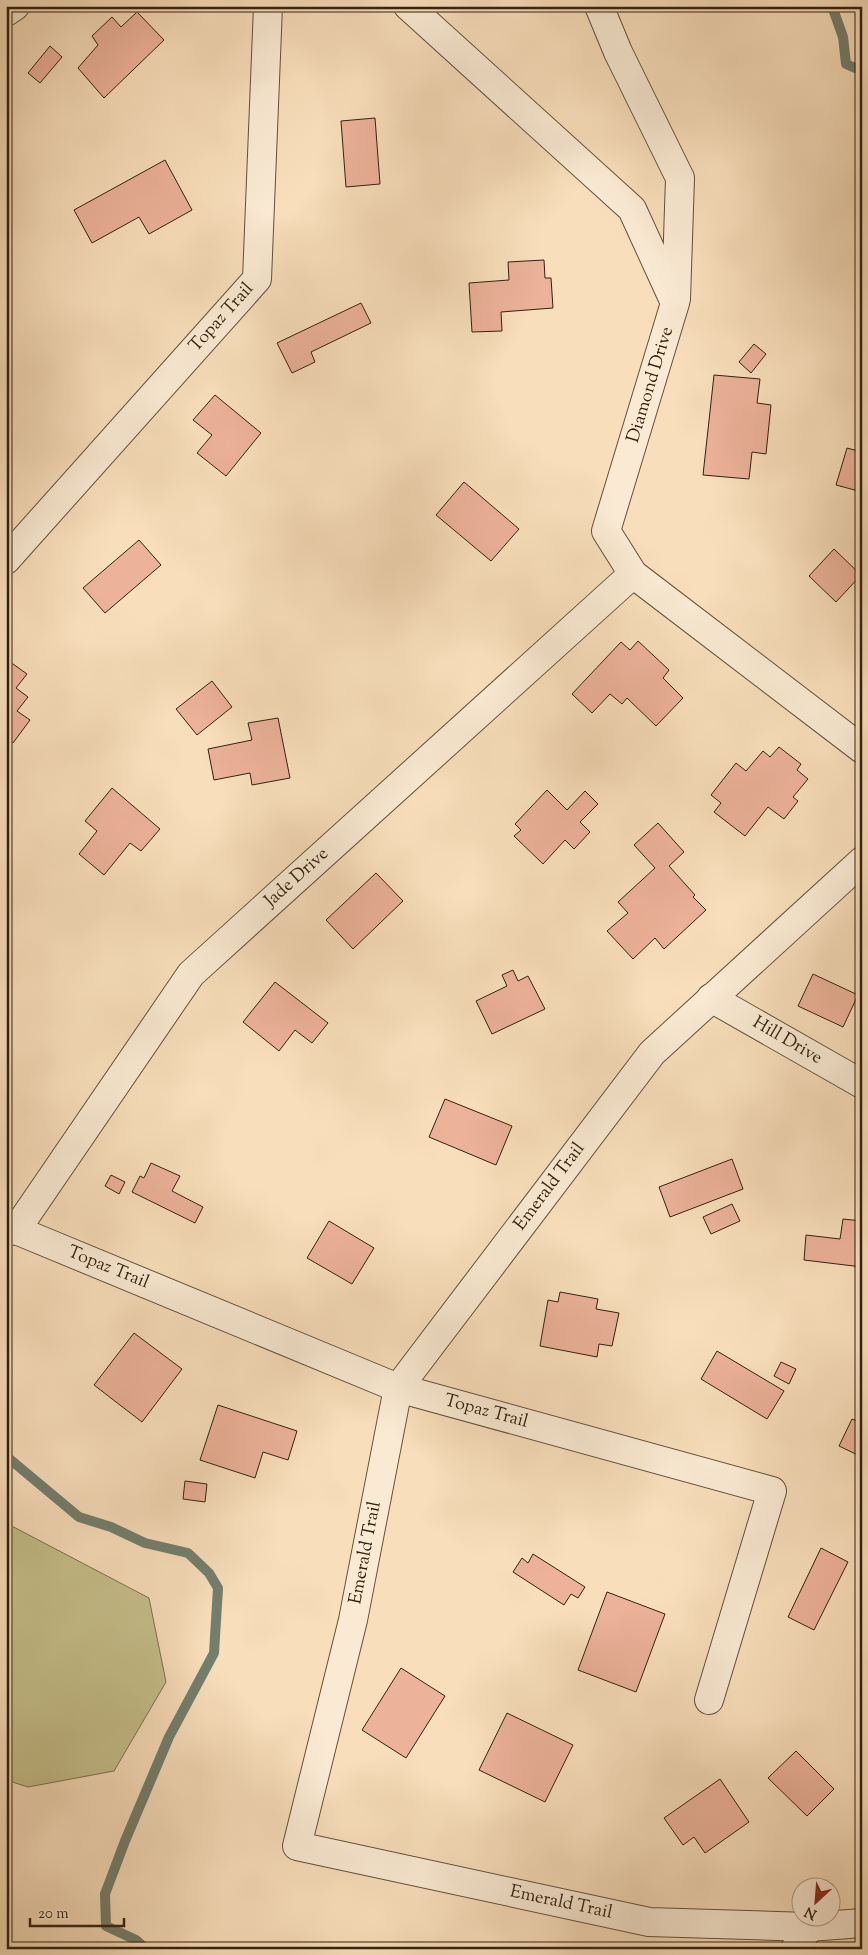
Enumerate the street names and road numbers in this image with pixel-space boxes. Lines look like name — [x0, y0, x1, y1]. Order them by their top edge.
street label: Topaz Trail — [184, 277, 260, 359]
street label: Diamond Drive — [621, 324, 681, 446]
street label: Jade Drive — [258, 842, 335, 915]
street label: Hill Drive — [747, 1011, 827, 1071]
street label: Emerald Trail — [508, 1138, 592, 1236]
street label: Topaz Trail — [63, 1240, 153, 1296]
street label: Topaz Trail — [441, 1388, 531, 1436]
street label: Emerald Trail — [343, 1499, 389, 1607]
street label: Emerald Trail — [507, 1879, 615, 1927]

